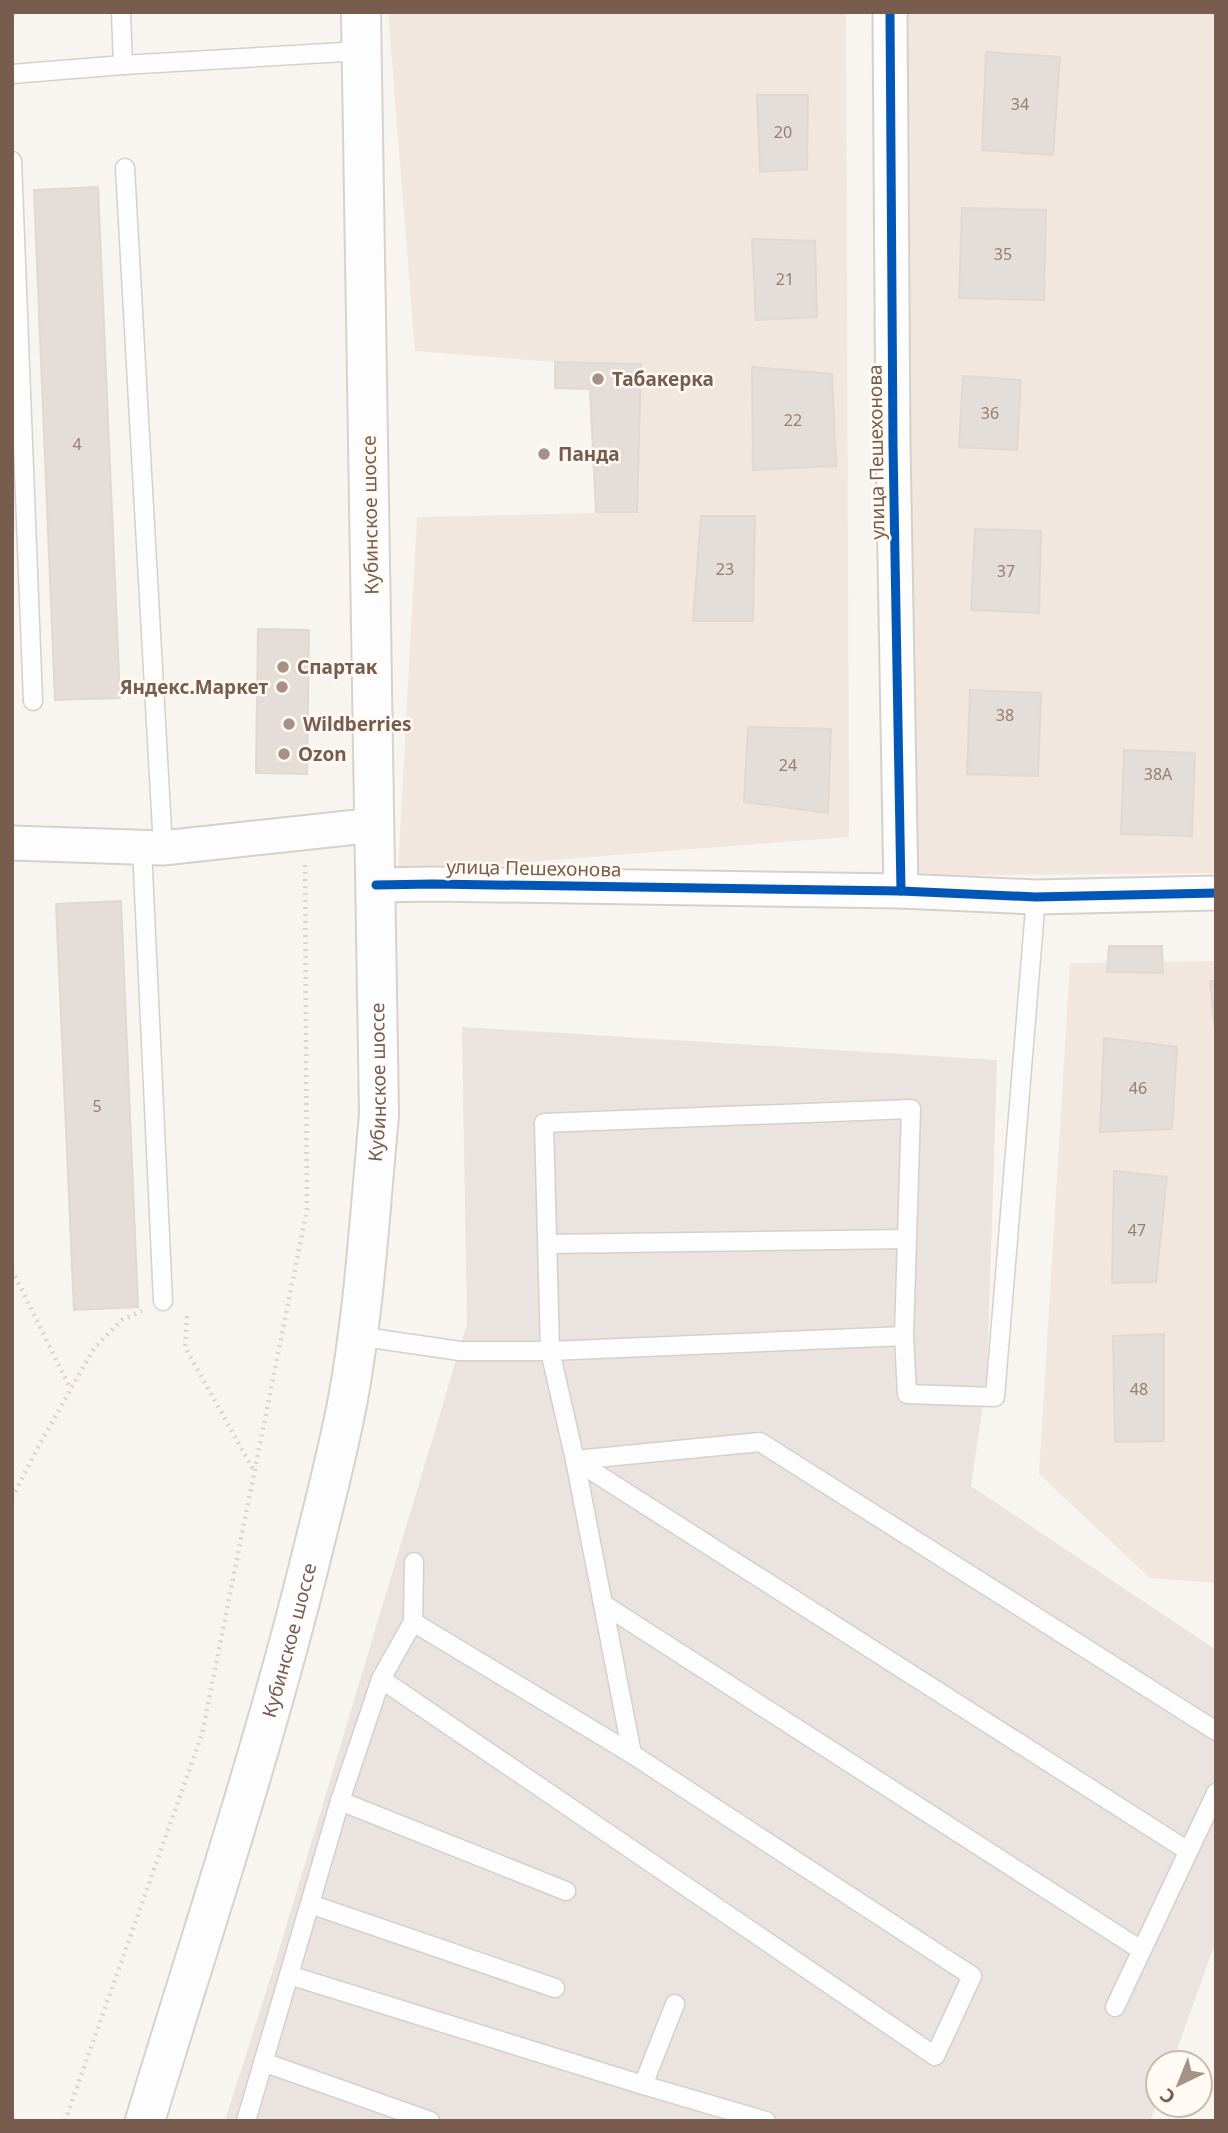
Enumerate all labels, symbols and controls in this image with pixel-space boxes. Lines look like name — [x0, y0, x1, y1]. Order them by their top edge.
house number: 34 — [1011, 93, 1029, 115]
house number: 20 — [774, 121, 792, 143]
house number: 35 — [994, 243, 1012, 265]
house number: 21 — [776, 268, 794, 290]
street label: улица Пешехонова — [861, 364, 891, 540]
place label: Табакерка — [612, 366, 714, 392]
marker: Табакерка — [590, 371, 606, 387]
house number: 36 — [981, 402, 999, 424]
house number: 22 — [784, 409, 802, 431]
house number: 4 — [72, 433, 82, 455]
street label: Кубинское шоссе — [356, 435, 384, 595]
place label: Панда — [558, 441, 620, 467]
marker: Панда — [536, 446, 552, 462]
house number: 23 — [716, 558, 734, 580]
house number: 37 — [997, 560, 1015, 582]
place label: Спартак — [297, 654, 378, 680]
marker: Спартак — [275, 659, 291, 675]
place label: Яндекс.Маркет — [120, 674, 268, 700]
marker: Яндекс.Маркет — [274, 679, 290, 695]
house number: 38 — [996, 704, 1014, 726]
place label: Wildberries — [303, 711, 412, 737]
marker: Wildberries — [281, 716, 297, 732]
place label: Ozon — [298, 741, 347, 767]
marker: Ozon — [276, 746, 292, 762]
house number: 24 — [779, 754, 797, 776]
house number: 38А — [1144, 763, 1173, 785]
street label: улица Пешехонова — [446, 853, 622, 883]
street label: Кубинское шоссе — [362, 1002, 392, 1163]
house number: 46 — [1129, 1077, 1147, 1099]
house number: 5 — [92, 1095, 102, 1117]
house number: 47 — [1128, 1219, 1146, 1241]
house number: 48 — [1130, 1378, 1148, 1400]
street label: Кубинское шоссе — [256, 1560, 322, 1721]
north arrow — [1144, 2049, 1214, 2119]
text: С — [1154, 2083, 1181, 2110]

